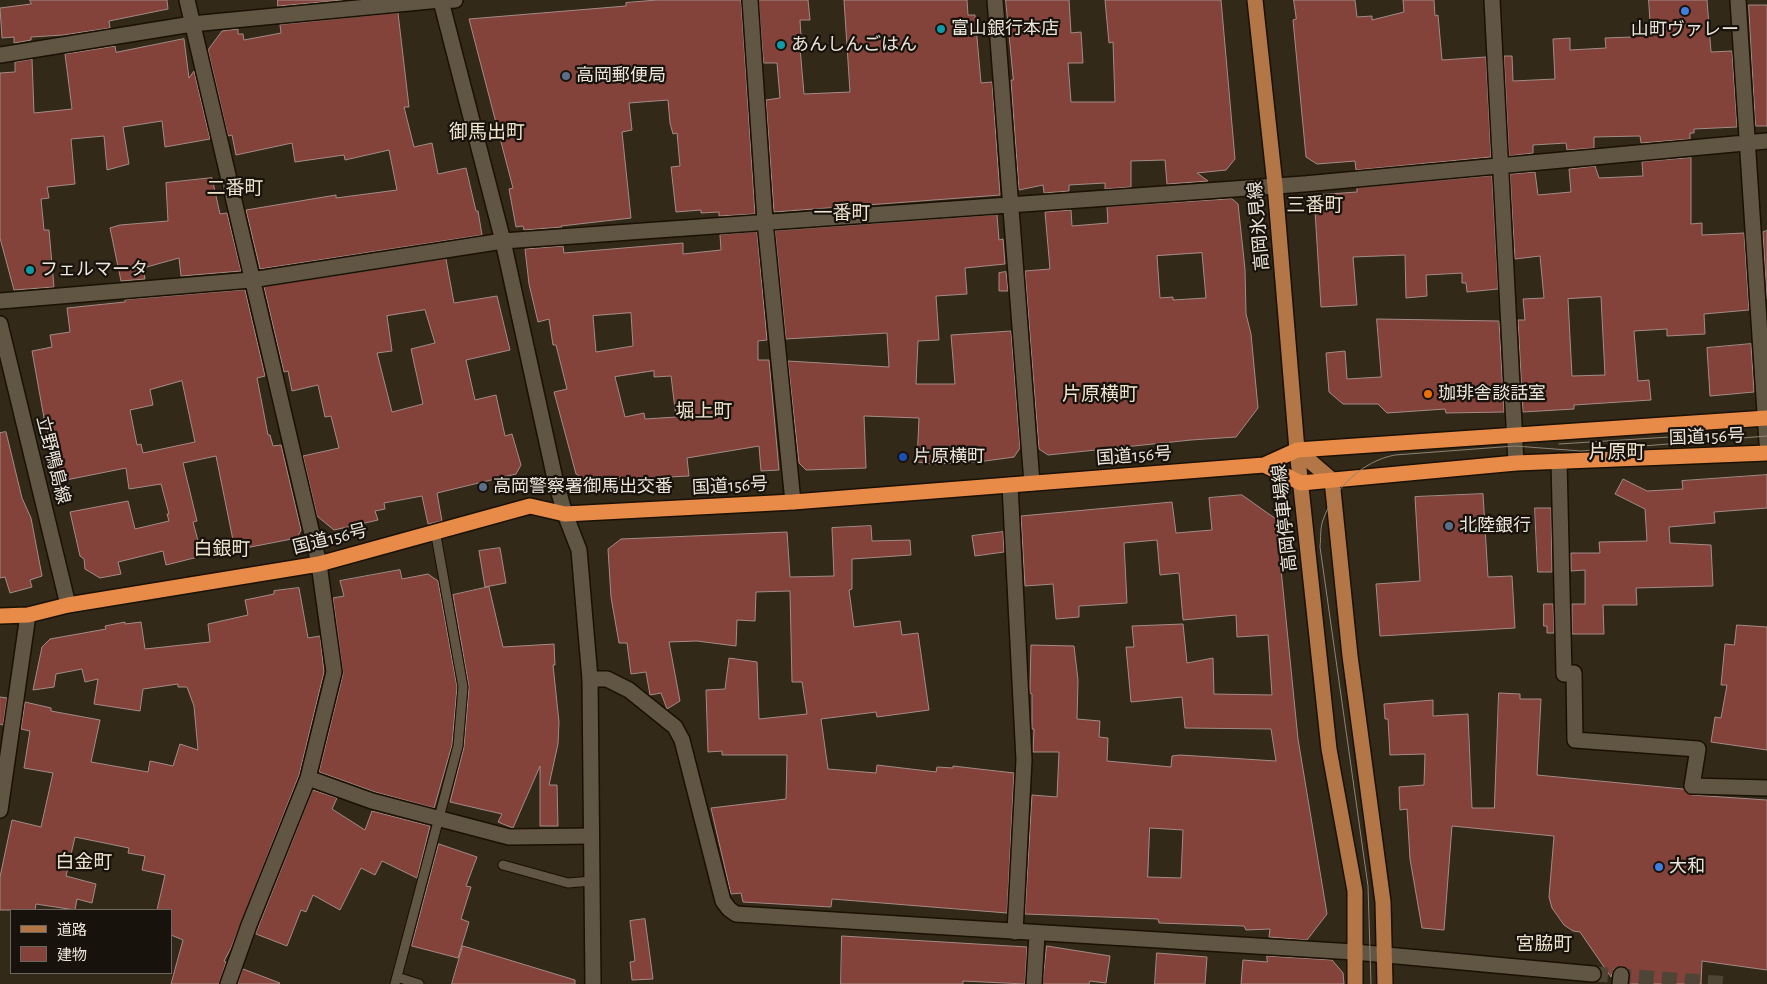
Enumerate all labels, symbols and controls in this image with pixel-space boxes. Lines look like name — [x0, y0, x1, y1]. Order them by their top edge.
marker: 山町ヴァレー — [1679, 5, 1691, 17]
place label: 富山銀行本店 — [951, 18, 1059, 40]
place label: 山町ヴァレー — [1631, 19, 1739, 41]
marker: 富山銀行本店 — [935, 23, 947, 35]
place label: あんしんごはん — [791, 34, 917, 56]
marker: あんしんごはん — [775, 39, 787, 51]
place label: 高岡郵便局 — [576, 65, 666, 87]
marker: 高岡郵便局 — [560, 70, 572, 82]
district label: 御馬出町 — [449, 121, 525, 143]
district label: 二番町 — [207, 177, 263, 199]
street label: 高岡氷見線 — [1244, 180, 1274, 272]
district label: 三番町 — [1287, 194, 1343, 216]
district label: 一番町 — [814, 202, 870, 224]
place label: フェルマータ — [40, 259, 148, 281]
marker: フェルマータ — [24, 264, 36, 276]
district label: 片原横町 — [1062, 383, 1138, 405]
place label: 珈琲舎談話室 — [1438, 383, 1546, 405]
marker: 珈琲舎談話室 — [1422, 388, 1434, 400]
district label: 堀上町 — [676, 400, 732, 422]
street label: 立野鴨島線 — [32, 414, 74, 506]
street label: 国道156号 — [1669, 425, 1745, 449]
district label: 片原町 — [1589, 441, 1645, 463]
street label: 国道156号 — [1095, 443, 1173, 469]
place label: 片原横町 — [913, 446, 985, 468]
marker: 片原横町 — [897, 451, 909, 463]
street label: 高岡停車場線 — [1269, 463, 1301, 573]
street label: 国道156号 — [691, 473, 769, 499]
place label: 高岡警察署御馬出交番 — [493, 476, 673, 498]
marker: 高岡警察署御馬出交番 — [477, 481, 489, 493]
place label: 北陸銀行 — [1459, 515, 1531, 537]
street label: 国道156号 — [290, 519, 370, 559]
marker: 北陸銀行 — [1443, 520, 1455, 532]
district label: 白銀町 — [194, 538, 250, 560]
district label: 白金町 — [56, 851, 112, 873]
place label: 大和 — [1669, 856, 1705, 878]
marker: 大和 — [1653, 861, 1665, 873]
legend — [10, 909, 172, 974]
text: 道路 — [57, 923, 87, 938]
district label: 宮脇町 — [1516, 933, 1572, 955]
text: 建物 — [57, 948, 87, 963]

